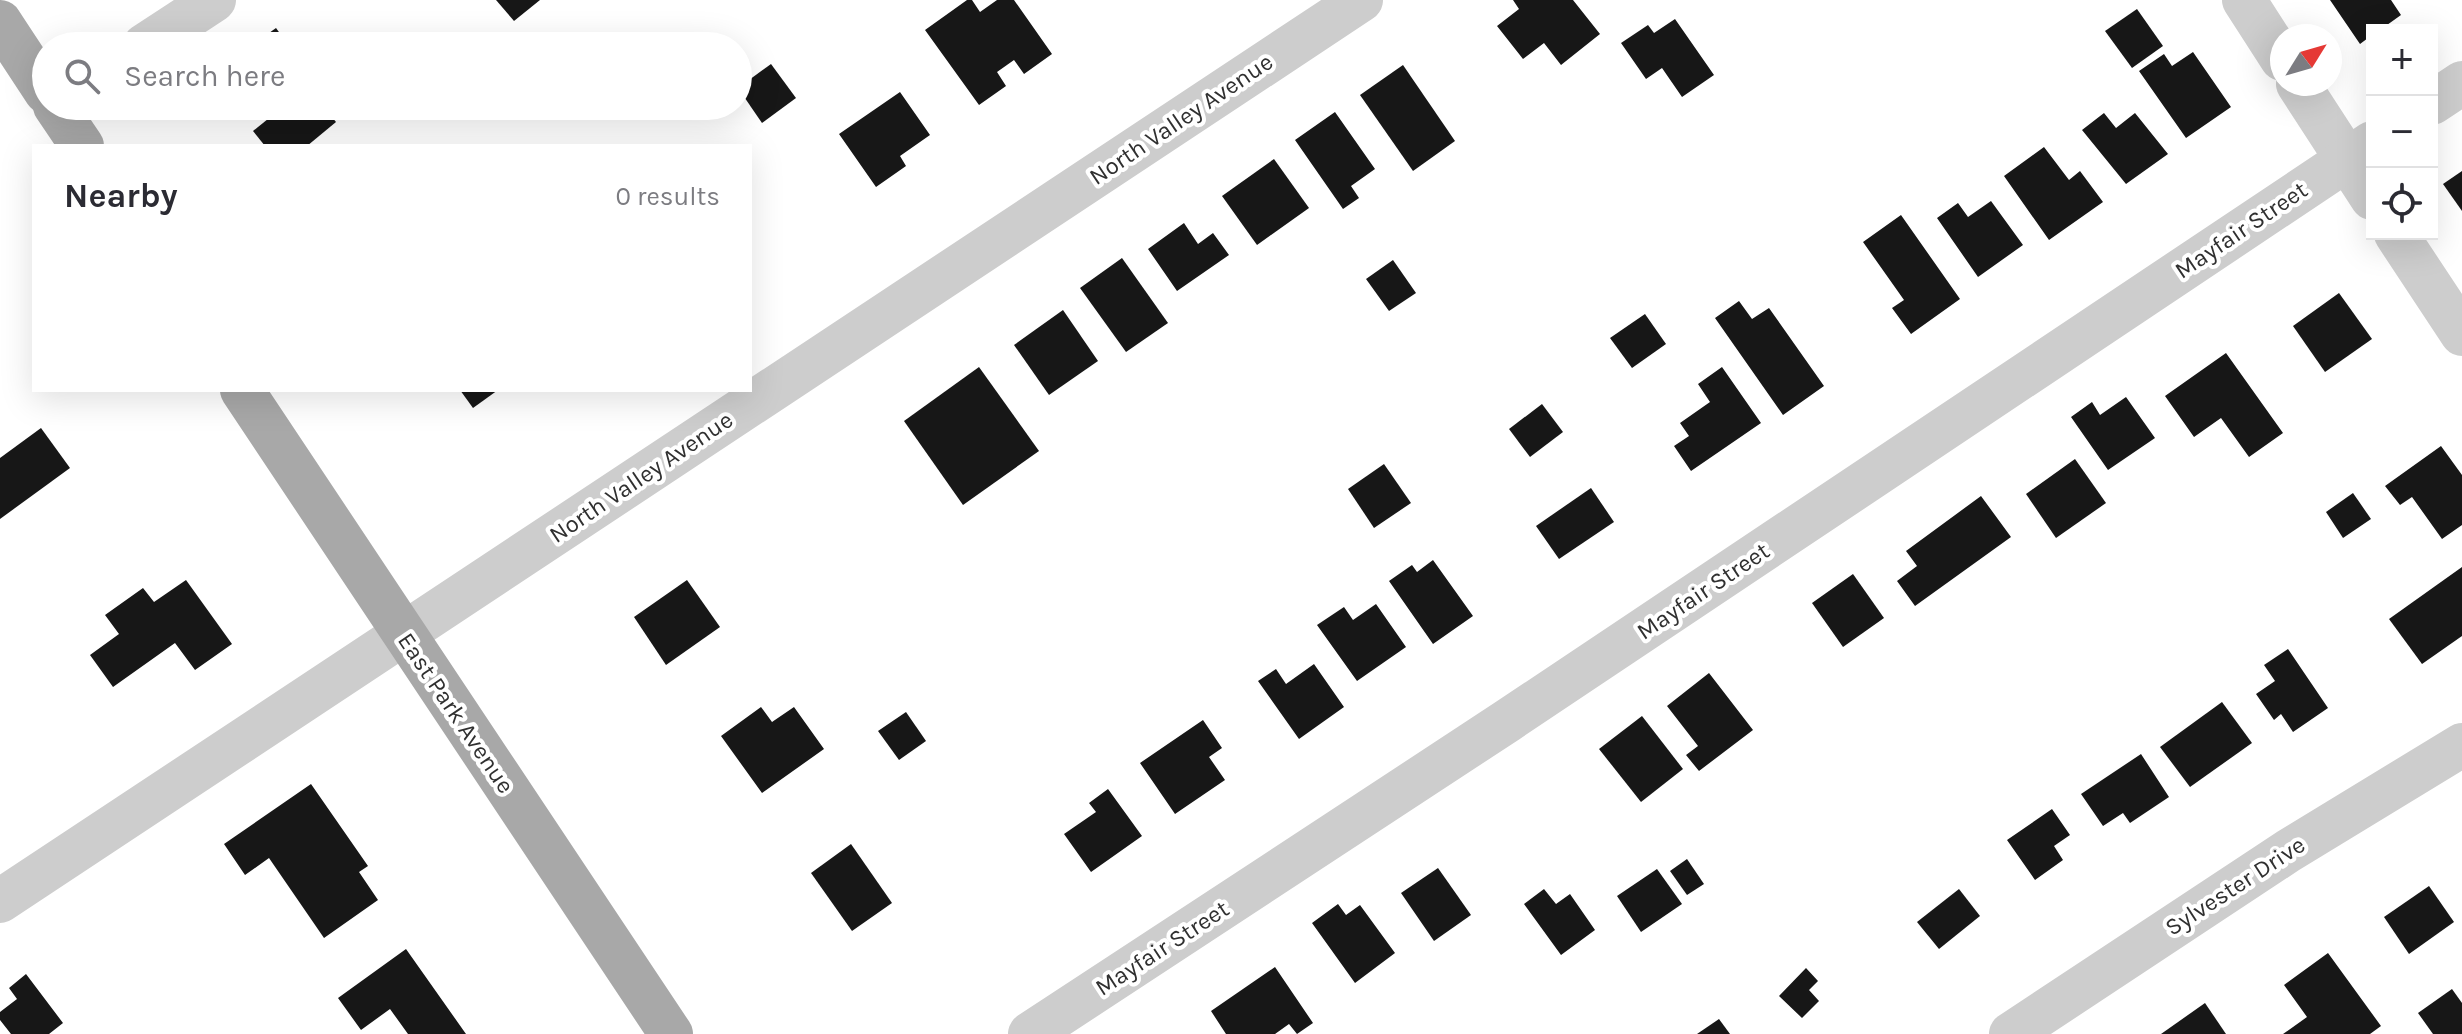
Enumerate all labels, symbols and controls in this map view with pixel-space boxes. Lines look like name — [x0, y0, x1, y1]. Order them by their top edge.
north arrow — [2270, 24, 2342, 96]
map controls — [2366, 24, 2438, 240]
button: + — [2366, 24, 2438, 96]
search box — [32, 32, 752, 120]
street label: North Valley Avenue — [1084, 47, 1278, 191]
icon: search — [60, 54, 104, 98]
text: Search here — [124, 58, 285, 94]
button: − — [2366, 96, 2438, 168]
button: locate — [2366, 168, 2438, 240]
street label: Mayfair Street — [2170, 175, 2312, 285]
text: Nearby — [64, 176, 178, 216]
text: 0 results — [616, 181, 720, 212]
street label: North Valley Avenue — [544, 405, 738, 549]
street label: Mayfair Street — [1632, 536, 1774, 646]
street label: East Park Avenue — [392, 627, 520, 799]
street label: Sylvester Drive — [2160, 830, 2310, 942]
street label: Mayfair Street — [1090, 894, 1234, 1002]

